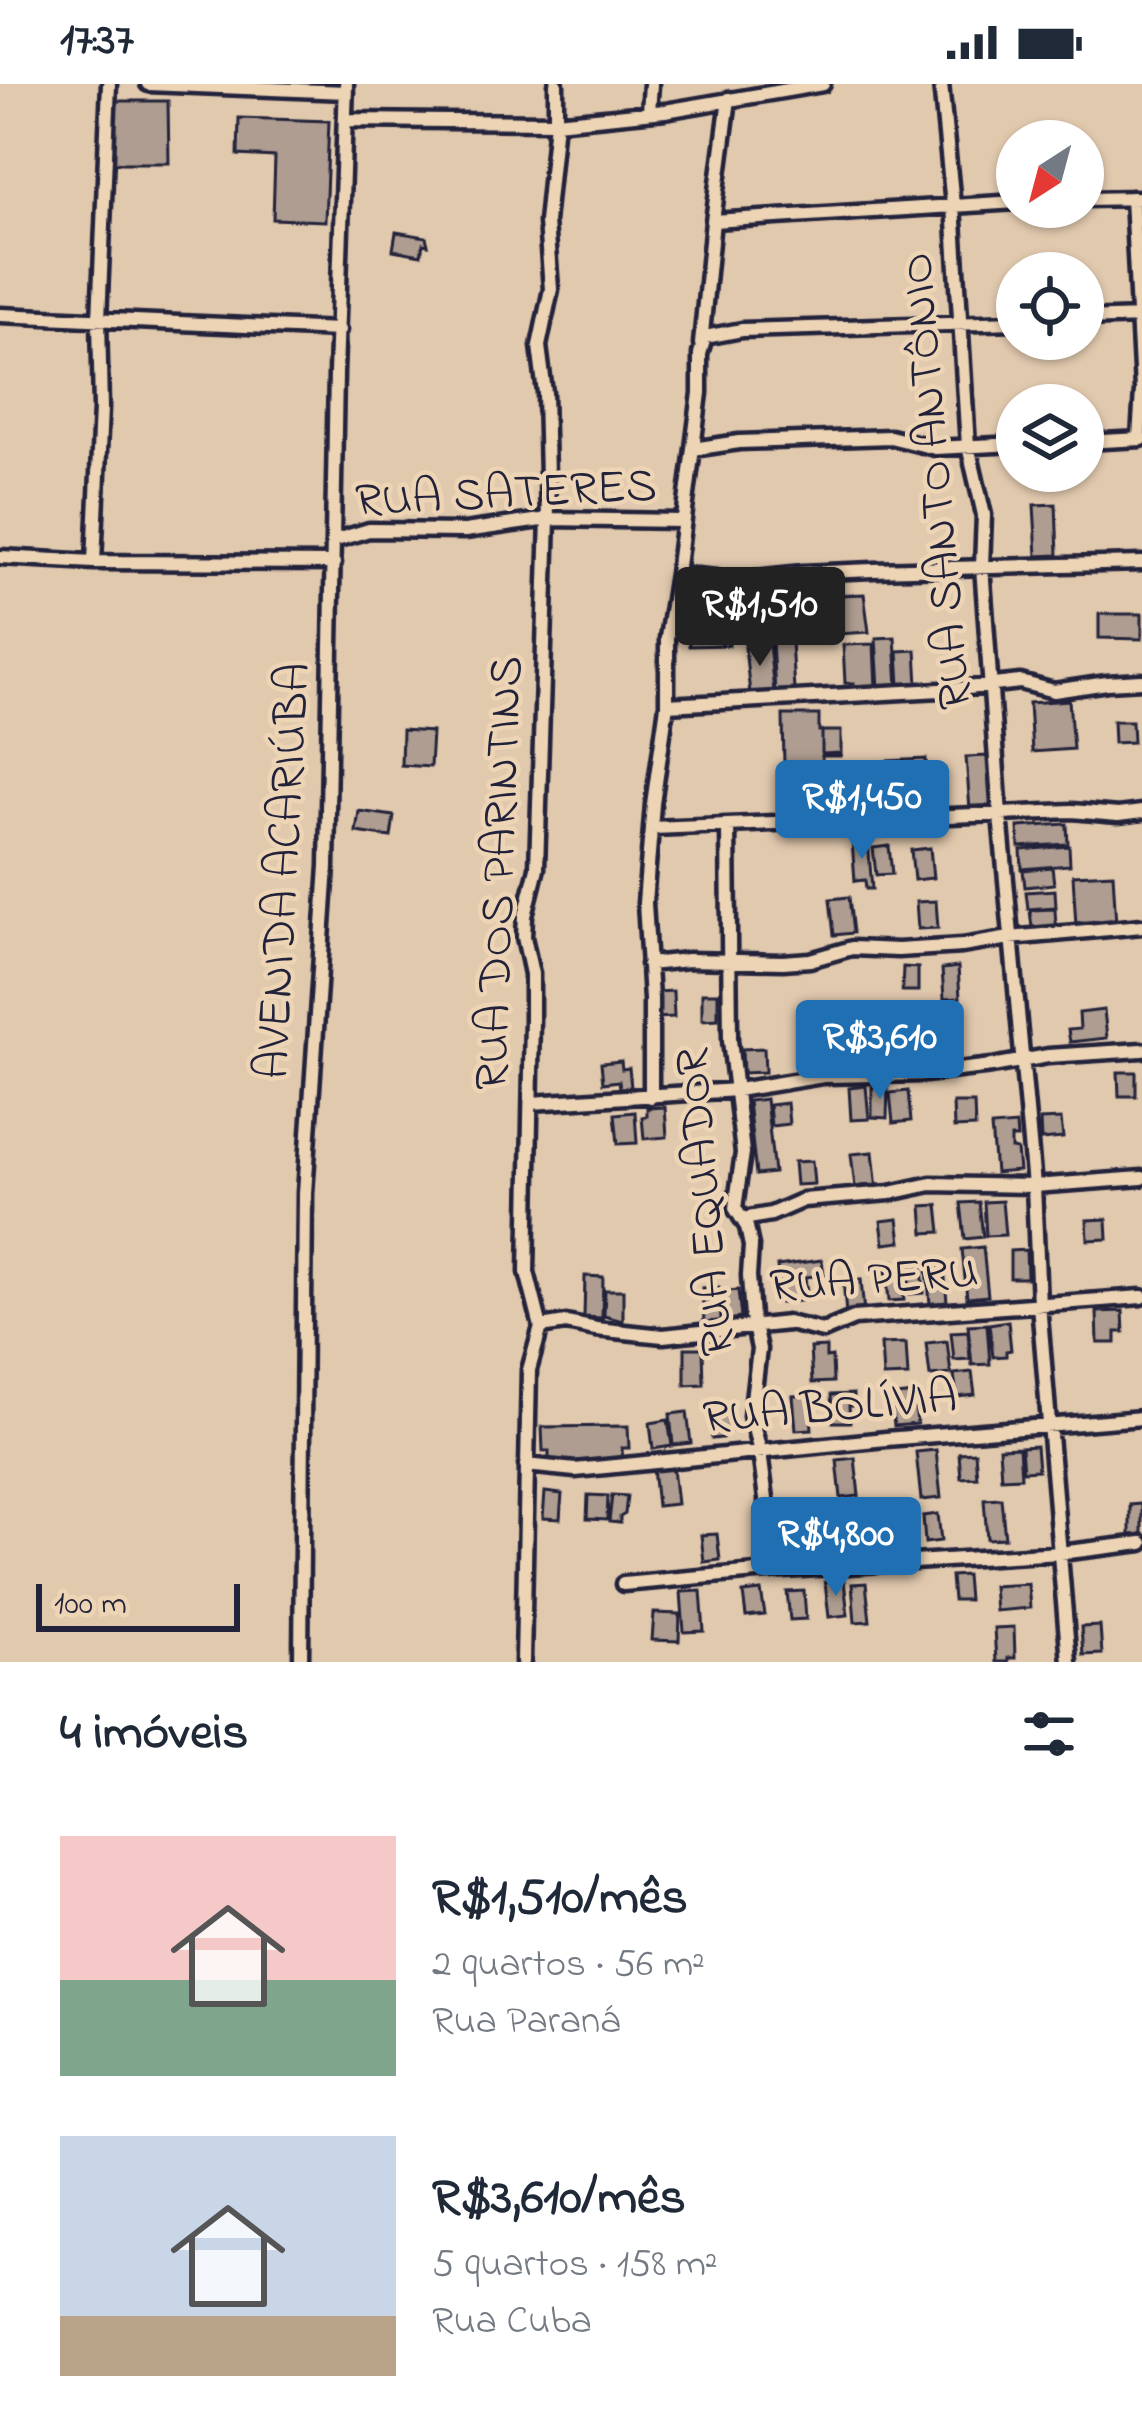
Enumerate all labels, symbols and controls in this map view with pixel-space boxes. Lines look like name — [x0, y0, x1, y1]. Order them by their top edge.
text: 17:37 — [60, 9, 134, 75]
north arrow — [996, 120, 1104, 228]
map controls — [996, 120, 1104, 492]
street label: RUA SANTO ANTÔNIO — [883, 250, 993, 712]
button: locate — [996, 252, 1104, 360]
button: layers — [996, 384, 1104, 492]
street label: RUA SATERES — [353, 452, 659, 538]
pin: R$1,510 — [649, 567, 871, 669]
text: R$1,510 — [702, 577, 818, 634]
street label: RUA DOS PARINTINS — [458, 655, 544, 1091]
street label: AVENIDA ACARIÚBA — [239, 661, 331, 1081]
pin: R$1,450 — [751, 760, 973, 862]
text: R$1,450 — [802, 770, 922, 827]
pin: R$3,610 — [769, 1000, 991, 1102]
text: R$3,610 — [823, 1010, 937, 1067]
street label: RUA EQUADOR — [659, 1045, 755, 1359]
street label: RUA PERU — [767, 1239, 981, 1323]
street label: RUA BOLÍVIA — [700, 1363, 960, 1455]
pin: R$4,800 — [725, 1497, 947, 1599]
text: R$4,800 — [778, 1507, 894, 1564]
scale bar — [36, 1578, 240, 1631]
text: 100 m — [54, 1581, 127, 1629]
text: 4 imóveis — [60, 1697, 248, 1772]
icon: filters — [1016, 1701, 1082, 1767]
text: R$1,510/mês — [432, 1862, 688, 1937]
icon: home — [156, 1884, 300, 2028]
text: 2 quartos · 56 m² — [432, 1937, 705, 1994]
text: Rua Paraná — [432, 1994, 620, 2051]
text: R$3,610/mês — [432, 2162, 686, 2237]
icon: home — [156, 2184, 300, 2328]
text: 5 quartos · 158 m² — [432, 2237, 718, 2294]
text: Rua Cuba — [432, 2294, 592, 2351]

